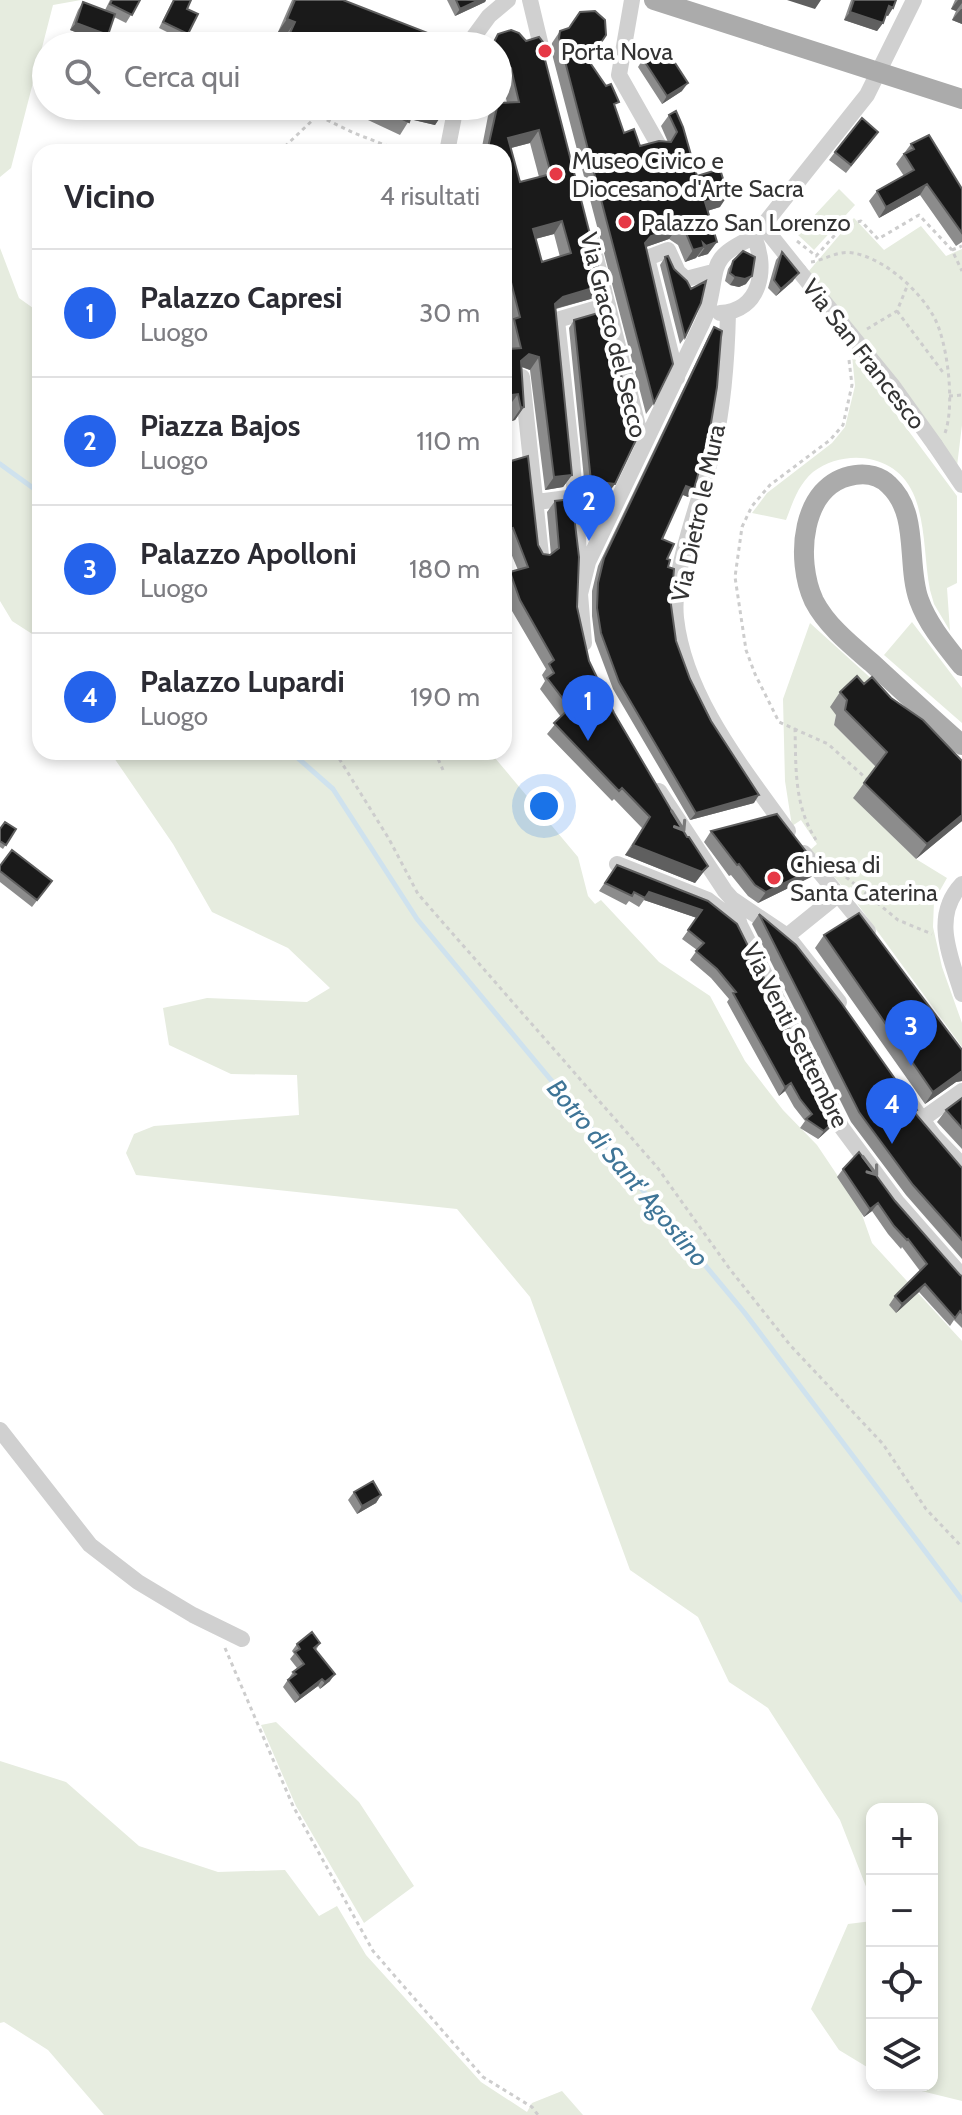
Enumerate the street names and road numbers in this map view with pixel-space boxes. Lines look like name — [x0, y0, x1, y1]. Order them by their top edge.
street label: Via Gracco del Secco — [574, 229, 654, 441]
street label: Via San Francesco — [796, 273, 932, 435]
street label: Via Dietro le Mura — [665, 421, 731, 604]
street label: Via Venti Settembre — [737, 938, 855, 1132]

